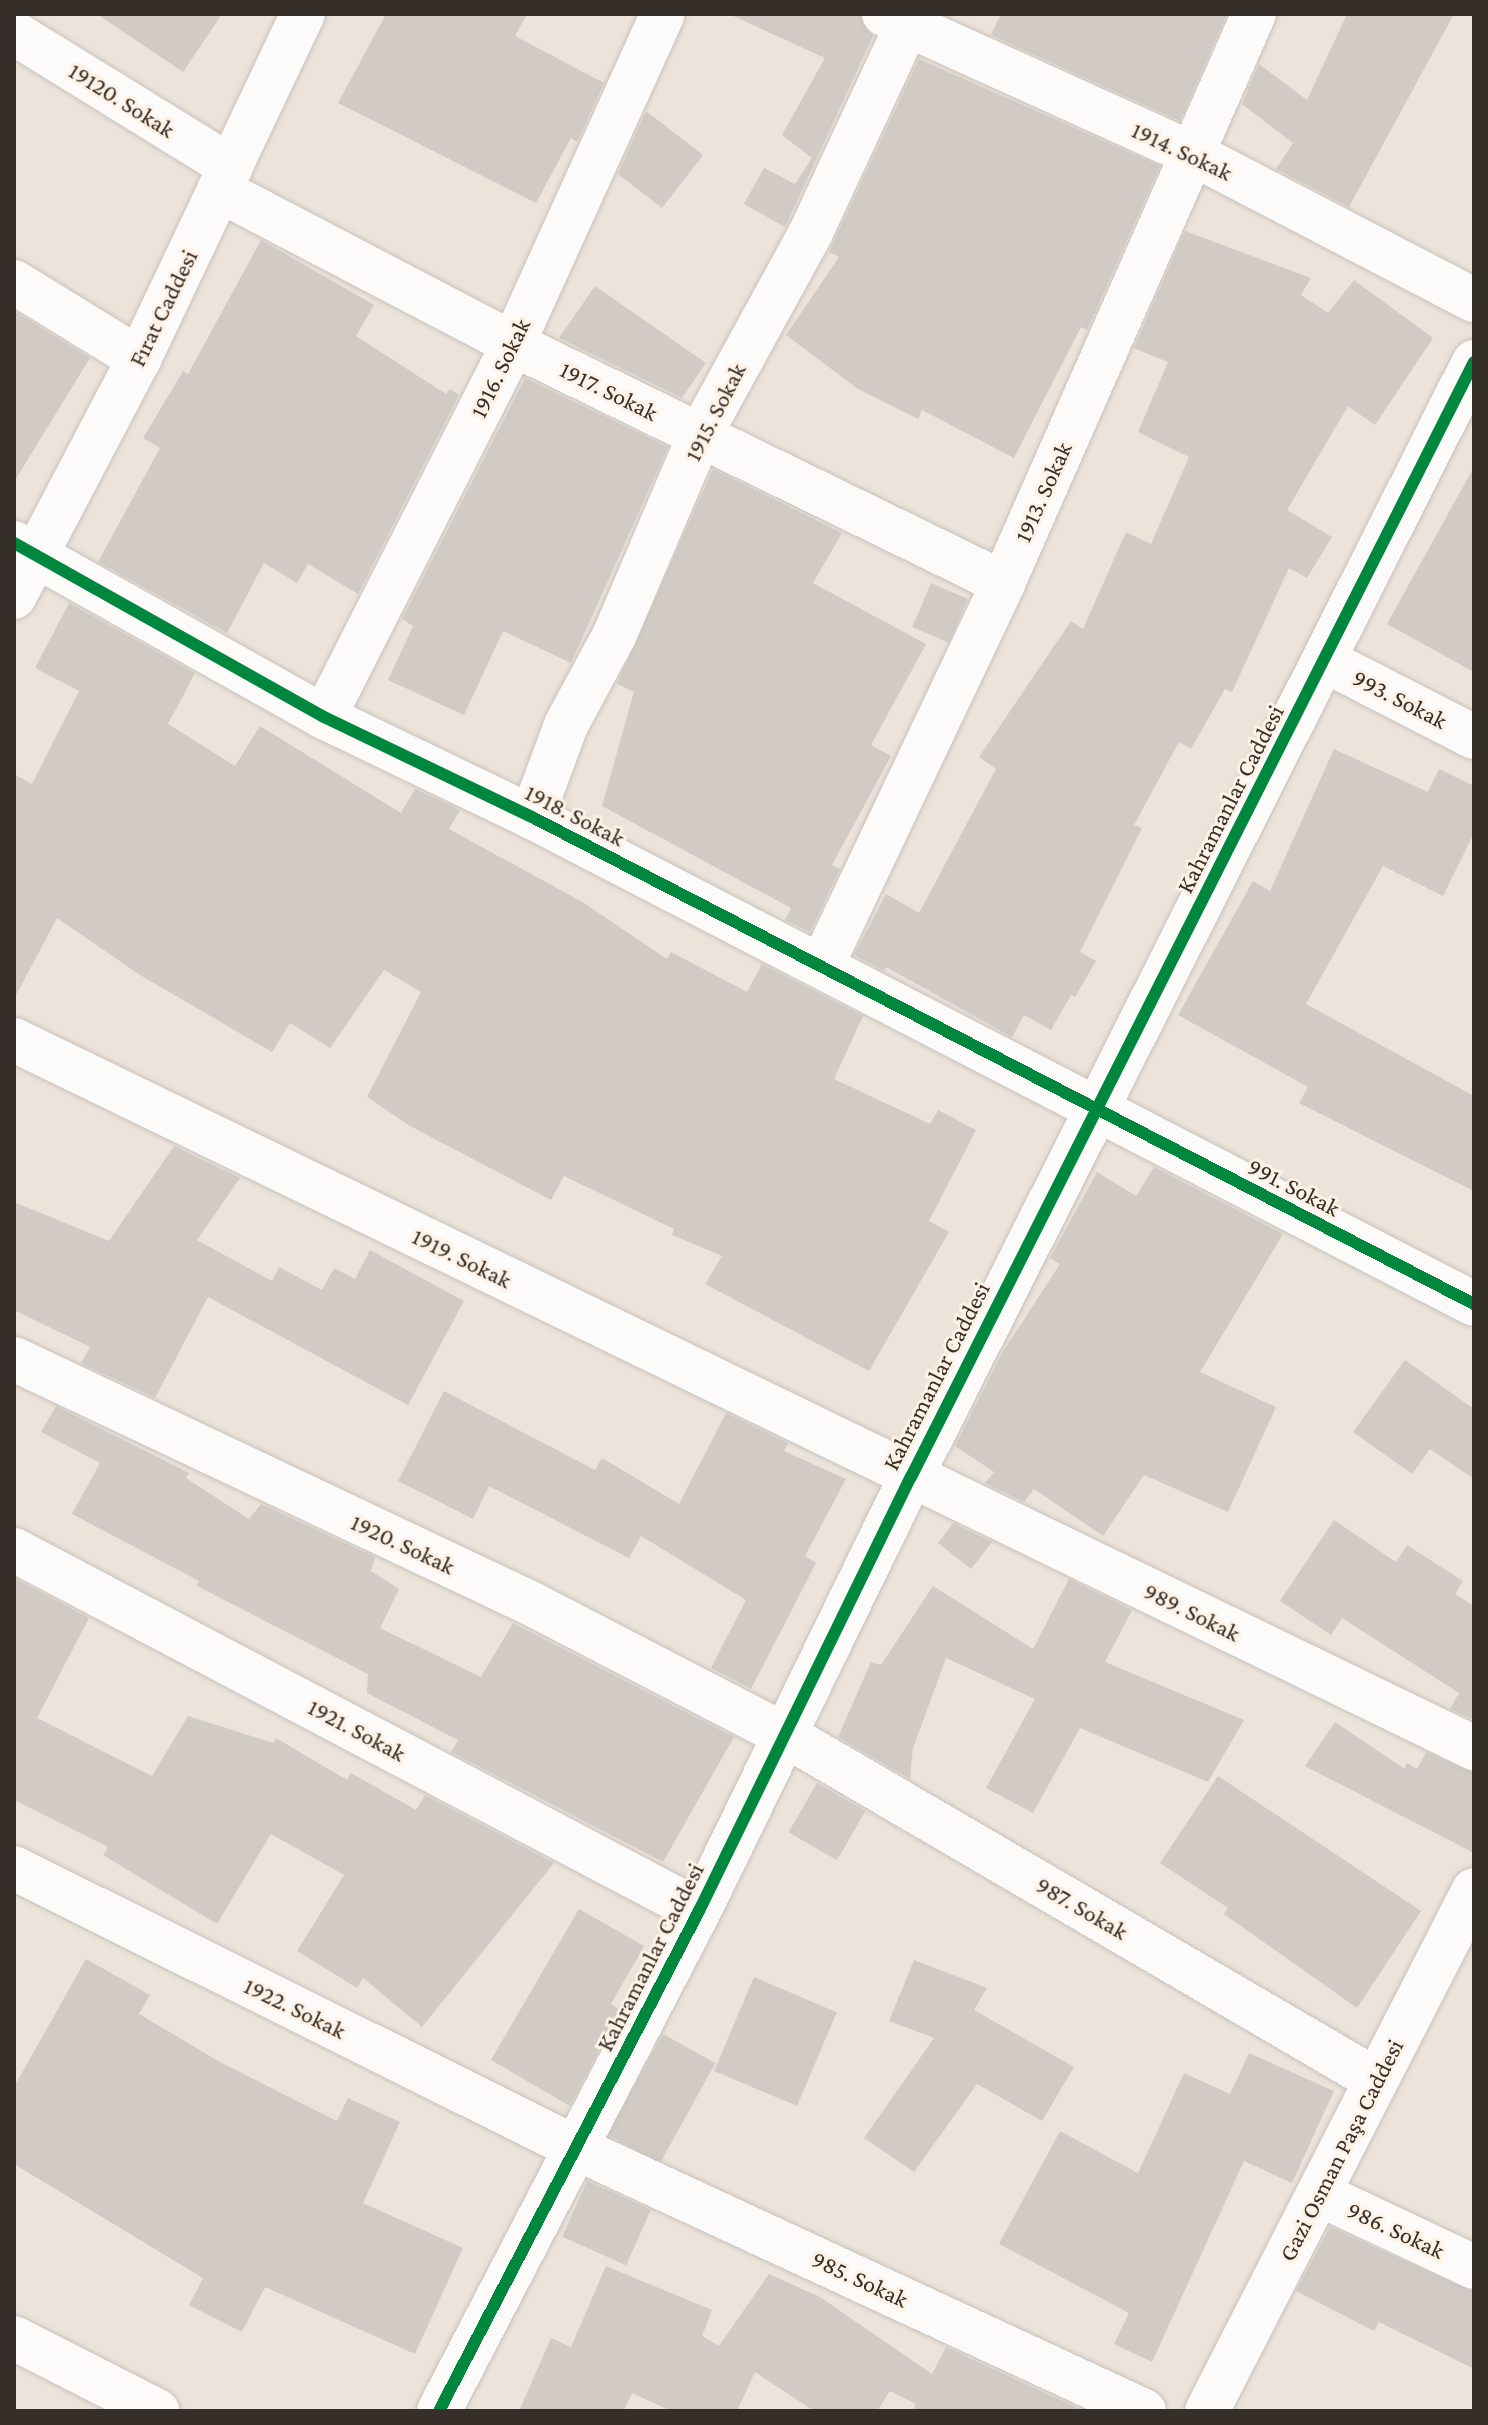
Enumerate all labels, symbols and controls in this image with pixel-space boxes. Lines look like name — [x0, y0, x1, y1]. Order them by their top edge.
street label: 19120. Sokak — [64, 56, 180, 144]
street label: 1914. Sokak — [1127, 115, 1237, 187]
street label: Fırat Caddesi — [122, 245, 204, 371]
street label: 1916. Sokak — [464, 314, 536, 422]
street label: 1917. Sokak — [555, 355, 663, 427]
street label: 1915. Sokak — [678, 358, 752, 466]
street label: 1913. Sokak — [1008, 438, 1078, 546]
street label: 993. Sokak — [1348, 663, 1452, 735]
street label: Kahramanlar Caddesi — [1170, 700, 1290, 898]
street label: 1918. Sokak — [520, 778, 630, 852]
street label: 991. Sokak — [1243, 1152, 1345, 1222]
street label: 1919. Sokak — [408, 1222, 516, 1294]
street label: Kahramanlar Caddesi — [876, 1277, 996, 1475]
street label: 1920. Sokak — [346, 1507, 460, 1581]
street label: 989. Sokak — [1139, 1576, 1245, 1648]
street label: 1921. Sokak — [303, 1692, 411, 1768]
street label: Kahramanlar Caddesi — [590, 1858, 710, 2056]
street label: 987. Sokak — [1031, 1870, 1133, 1946]
street label: 1922. Sokak — [239, 1971, 351, 2045]
street label: Gazi Osman Paşa Caddesi — [1273, 2034, 1409, 2266]
street label: 986. Sokak — [1343, 2195, 1449, 2265]
street label: 985. Sokak — [807, 2244, 913, 2314]

